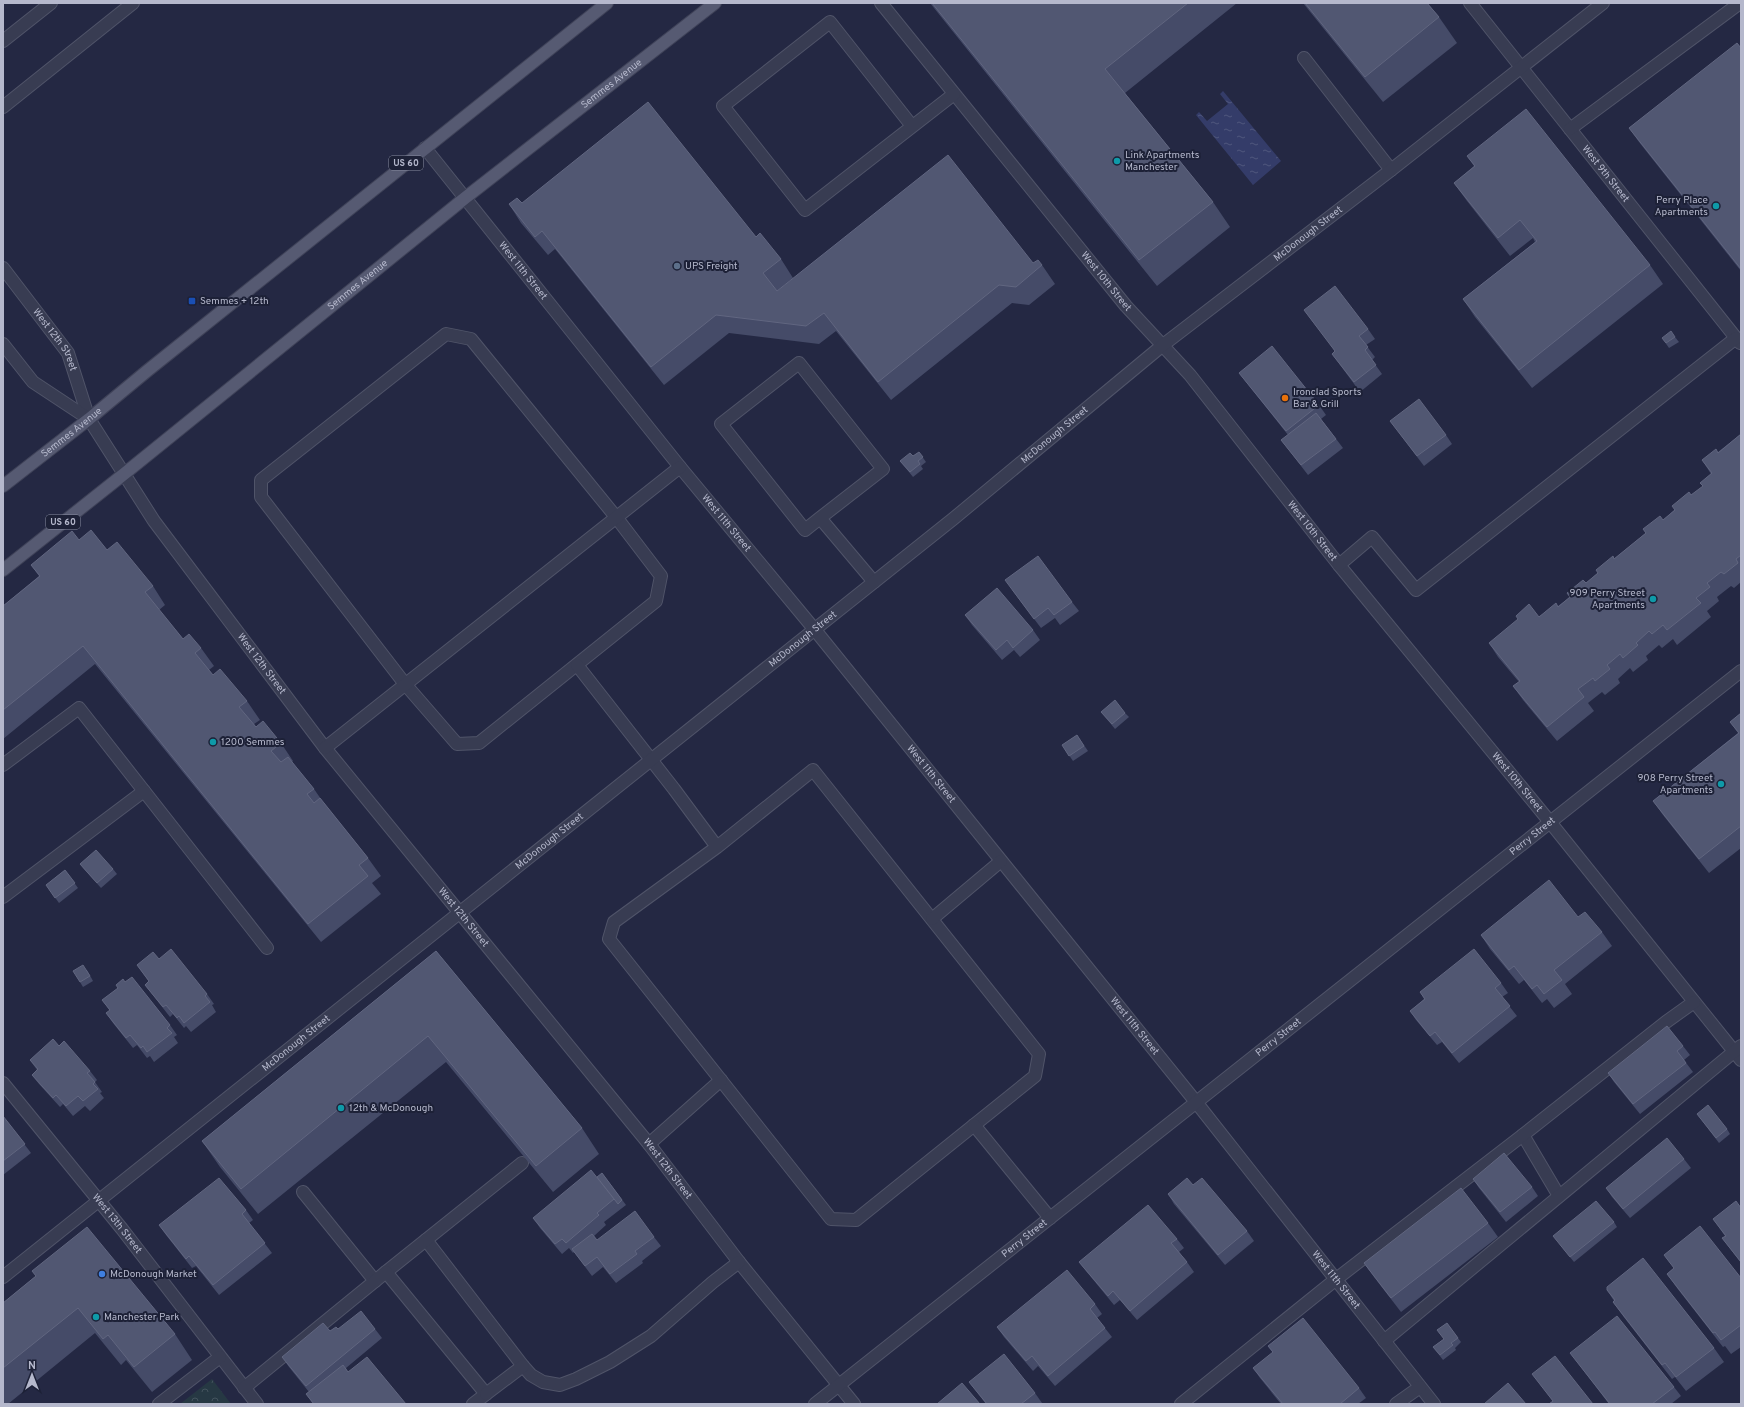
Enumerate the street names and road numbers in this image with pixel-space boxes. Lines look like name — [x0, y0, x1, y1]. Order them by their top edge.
street label: Semmes Avenue — [578, 56, 645, 112]
street label: West 9th Street — [1579, 143, 1632, 205]
road number: US 60 — [389, 156, 423, 170]
street label: McDonough Street — [1271, 203, 1345, 264]
street label: West 11th Street — [496, 239, 550, 303]
street label: West 10th Street — [1078, 249, 1134, 314]
street label: Semmes Avenue — [325, 257, 390, 313]
street label: West 12th Street — [30, 306, 80, 373]
street label: McDonough Street — [1018, 403, 1091, 467]
street label: Semmes Avenue — [38, 404, 105, 460]
street label: West 11th Street — [699, 491, 754, 555]
street label: West 10th Street — [1285, 498, 1340, 564]
road number: US 60 — [46, 515, 80, 529]
street label: McDonough Street — [766, 608, 840, 670]
street label: West 12th Street — [234, 631, 289, 697]
street label: West 11th Street — [904, 742, 959, 806]
street label: West 10th Street — [1489, 749, 1546, 815]
street label: McDonough Street — [513, 810, 586, 872]
street label: Perry Street — [1507, 814, 1558, 858]
street label: West 12th Street — [435, 885, 492, 950]
street label: West 11th Street — [1107, 994, 1162, 1058]
street label: McDonough Street — [259, 1012, 333, 1074]
street label: Perry Street — [1253, 1015, 1304, 1059]
street label: West 12th Street — [640, 1135, 695, 1202]
street label: West 13th Street — [89, 1191, 145, 1256]
street label: Perry Street — [999, 1216, 1050, 1260]
street label: West 11th Street — [1309, 1248, 1363, 1312]

